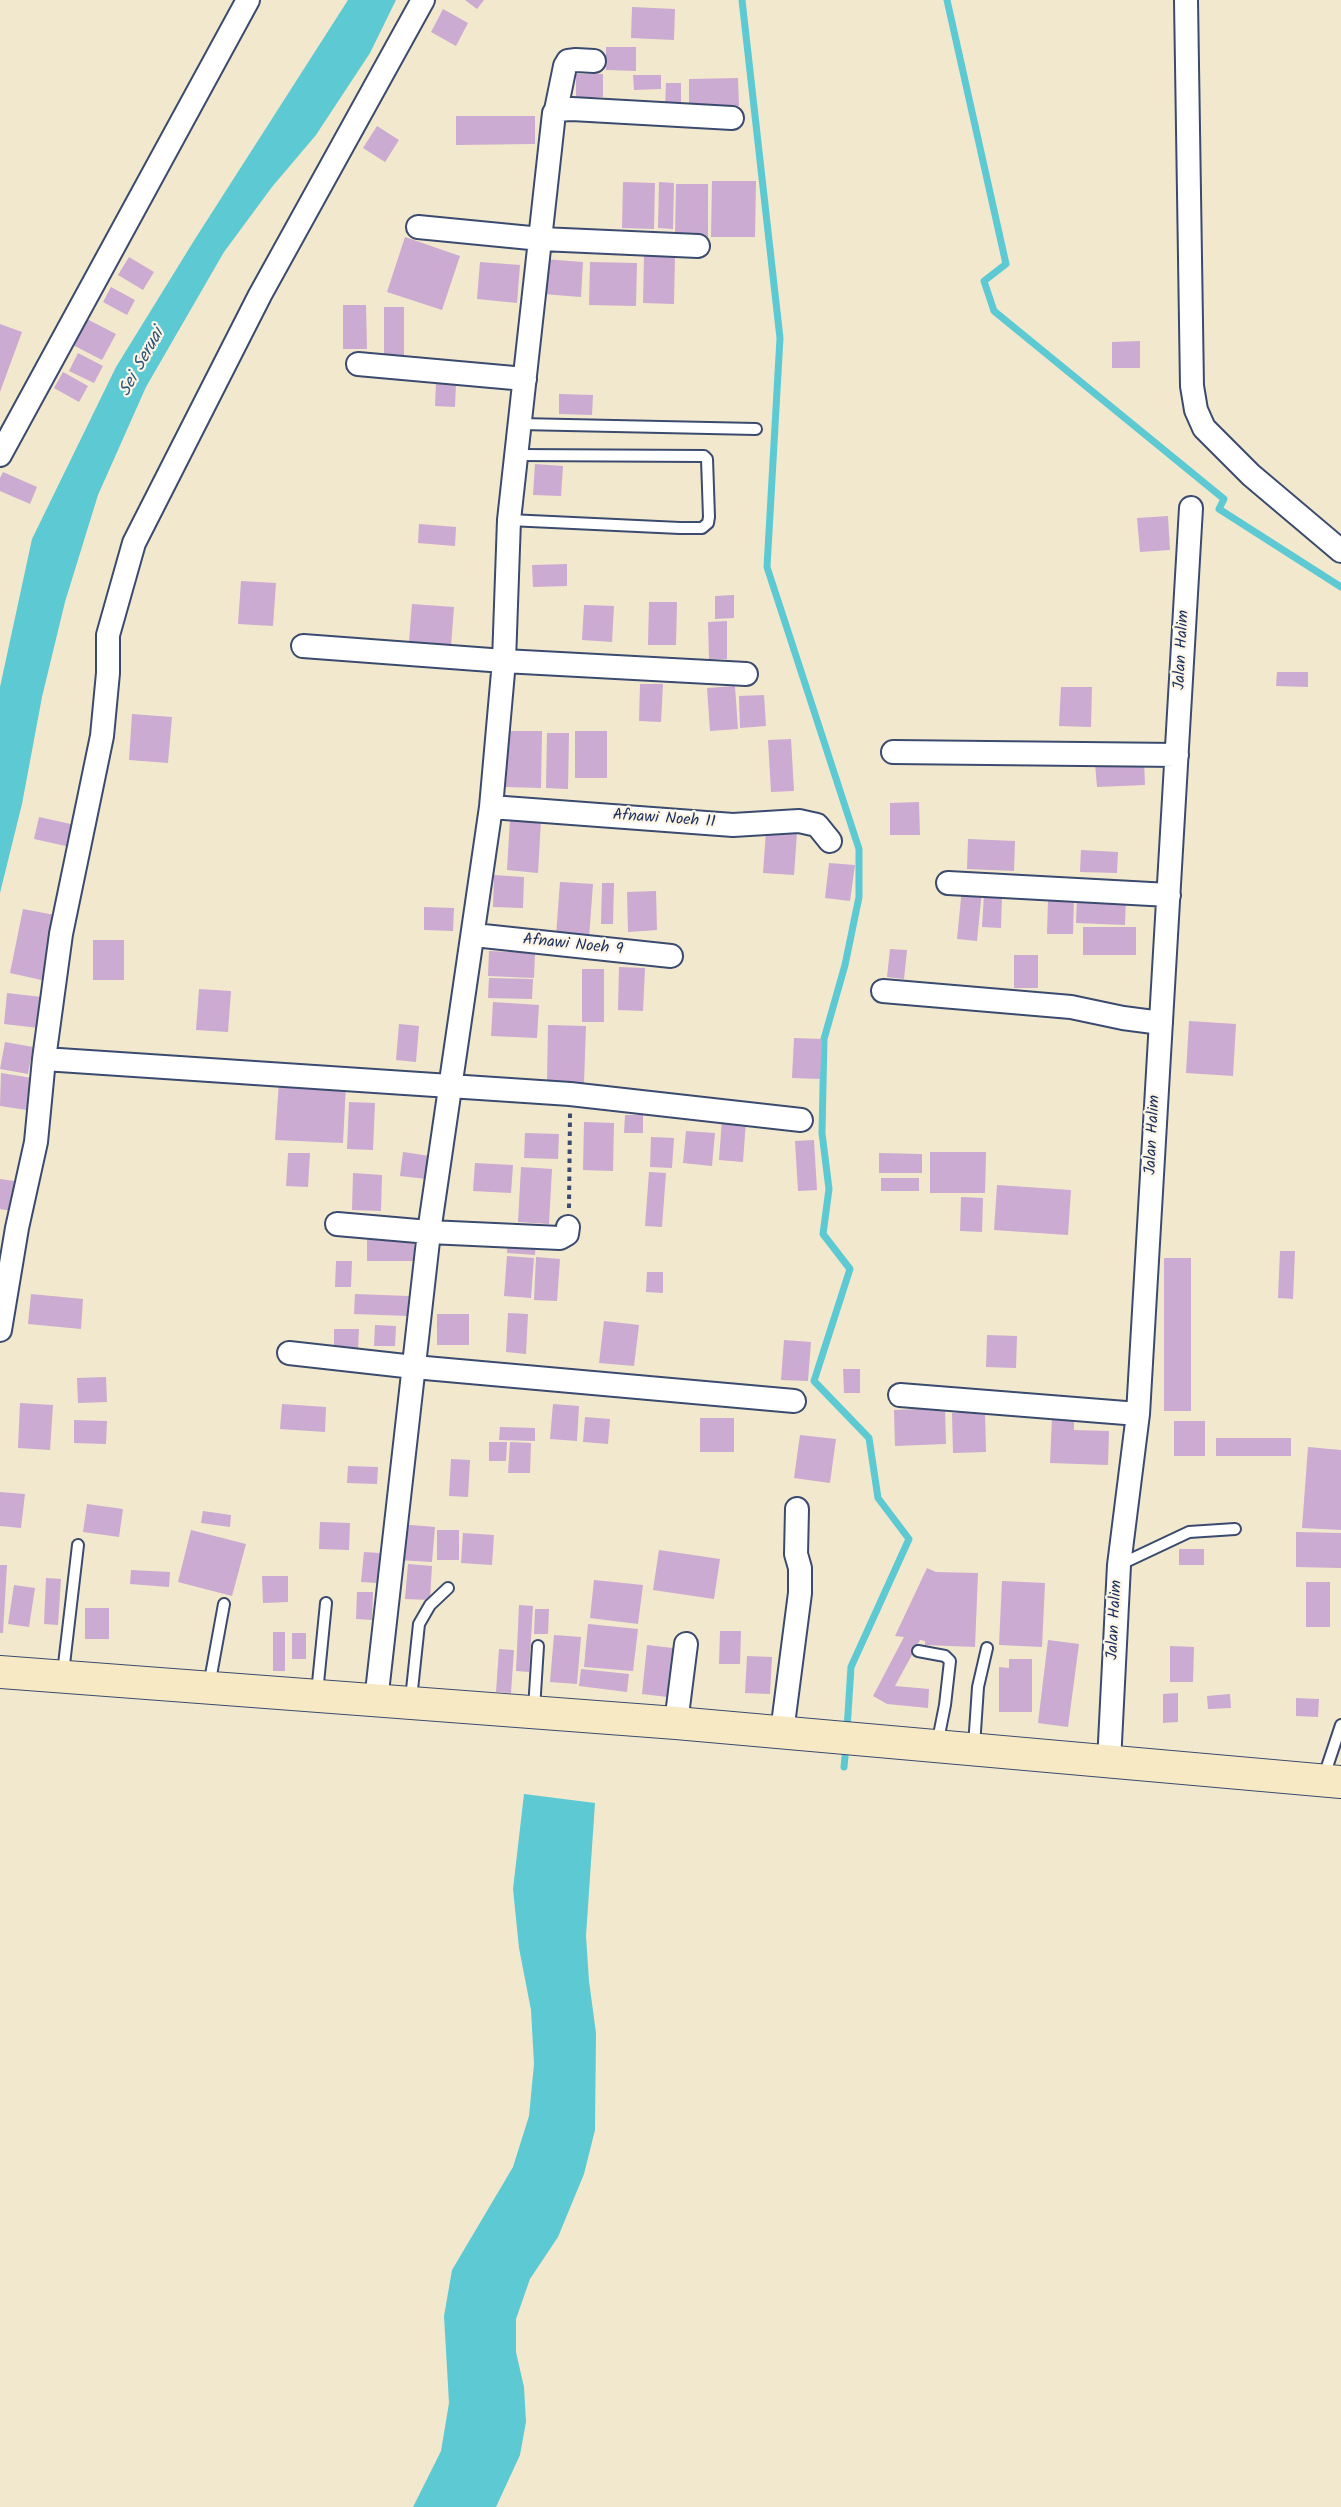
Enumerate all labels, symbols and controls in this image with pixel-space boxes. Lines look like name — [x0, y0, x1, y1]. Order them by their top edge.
water label: Sei Seruai — [116, 325, 170, 401]
street label: Jalan Halim — [1171, 610, 1195, 690]
street label: Afnawi Noeh 11 — [612, 807, 716, 833]
street label: Afnawi Noeh 9 — [522, 931, 624, 961]
street label: Jalan Halim — [1142, 1095, 1166, 1175]
street label: Jalan Halim — [1104, 1580, 1128, 1660]

